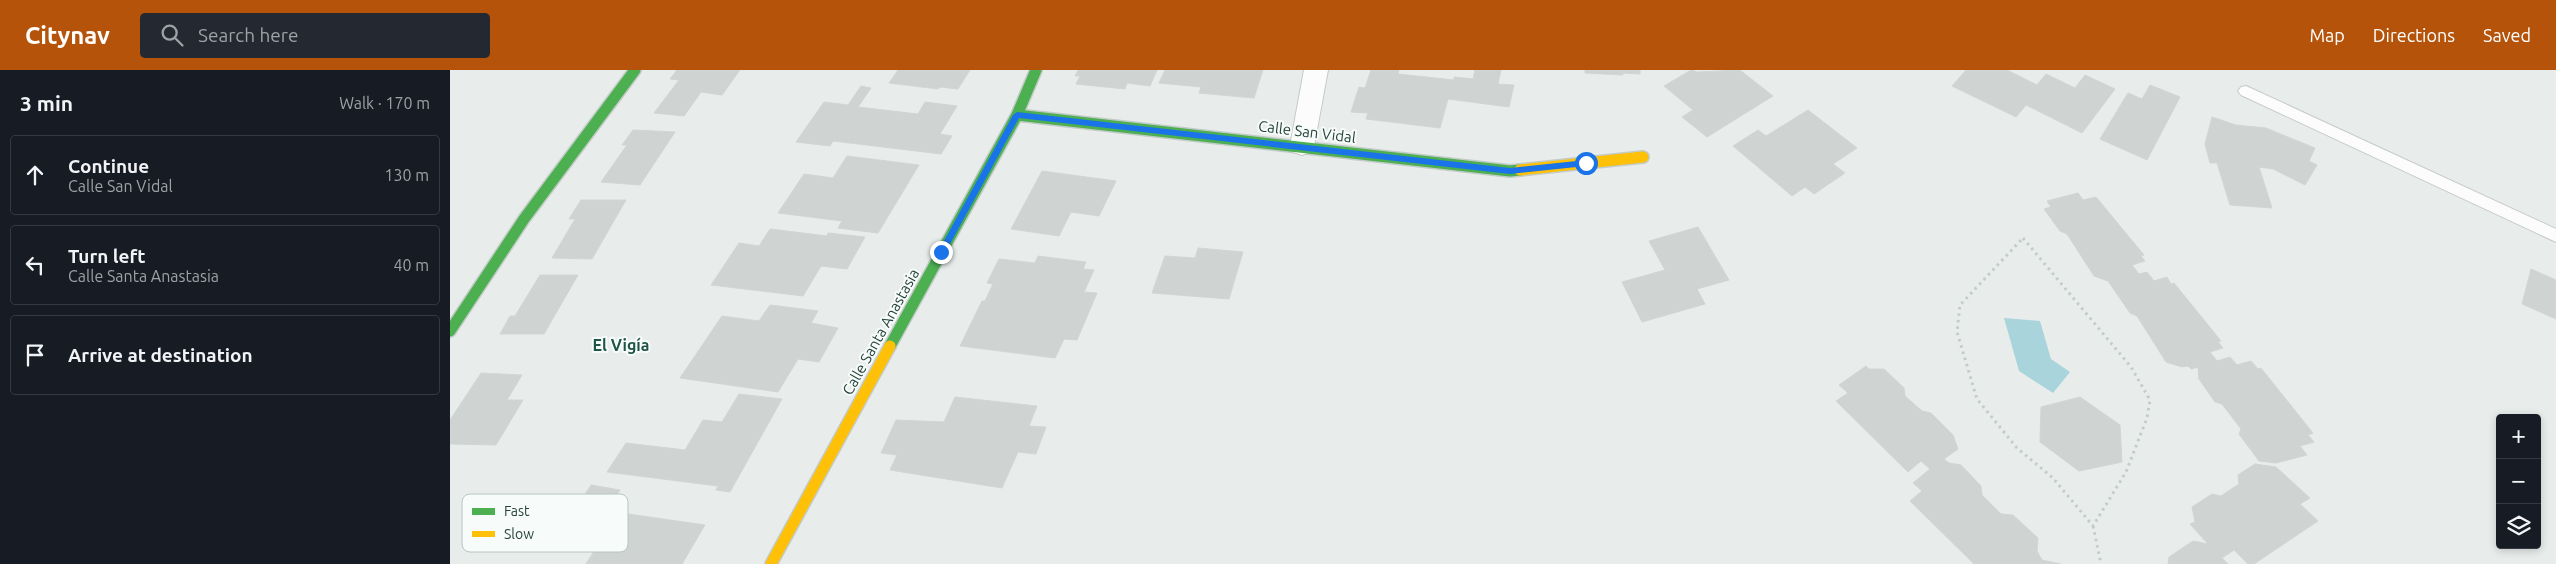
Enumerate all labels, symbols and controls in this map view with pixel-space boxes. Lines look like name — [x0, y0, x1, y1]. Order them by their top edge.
search box — [140, 13, 490, 58]
icon: search — [158, 21, 186, 49]
text: Citynav — [25, 22, 110, 49]
text: Search here — [198, 24, 298, 46]
text: Map — [2309, 25, 2345, 45]
text: Directions — [2373, 25, 2455, 45]
text: Saved — [2483, 25, 2531, 45]
text: 3 min — [20, 91, 73, 115]
text: Walk · 170 m — [339, 94, 430, 112]
street label: Calle San Vidal — [1257, 117, 1357, 146]
route start — [1575, 152, 1598, 175]
text: Continue — [68, 155, 149, 177]
icon: ahead — [21, 161, 49, 189]
text: 130 m — [384, 166, 429, 184]
text: Calle San Vidal — [68, 177, 173, 195]
route end — [930, 241, 953, 264]
text: Turn left — [68, 245, 146, 267]
icon: left — [21, 251, 49, 279]
text: 40 m — [393, 256, 429, 274]
street label: Calle Santa Anastasia — [839, 266, 922, 398]
text: Calle Santa Anastasia — [68, 267, 219, 285]
district label: El Vigía — [593, 336, 649, 354]
icon: arrive — [21, 341, 49, 369]
text: Arrive at destination — [68, 344, 253, 366]
map controls — [2496, 414, 2541, 549]
button: + — [2496, 414, 2541, 459]
button: − — [2496, 459, 2541, 504]
legend — [462, 494, 628, 552]
text: Fast — [504, 503, 530, 519]
button: layers — [2496, 504, 2541, 549]
text: Slow — [504, 526, 534, 542]

